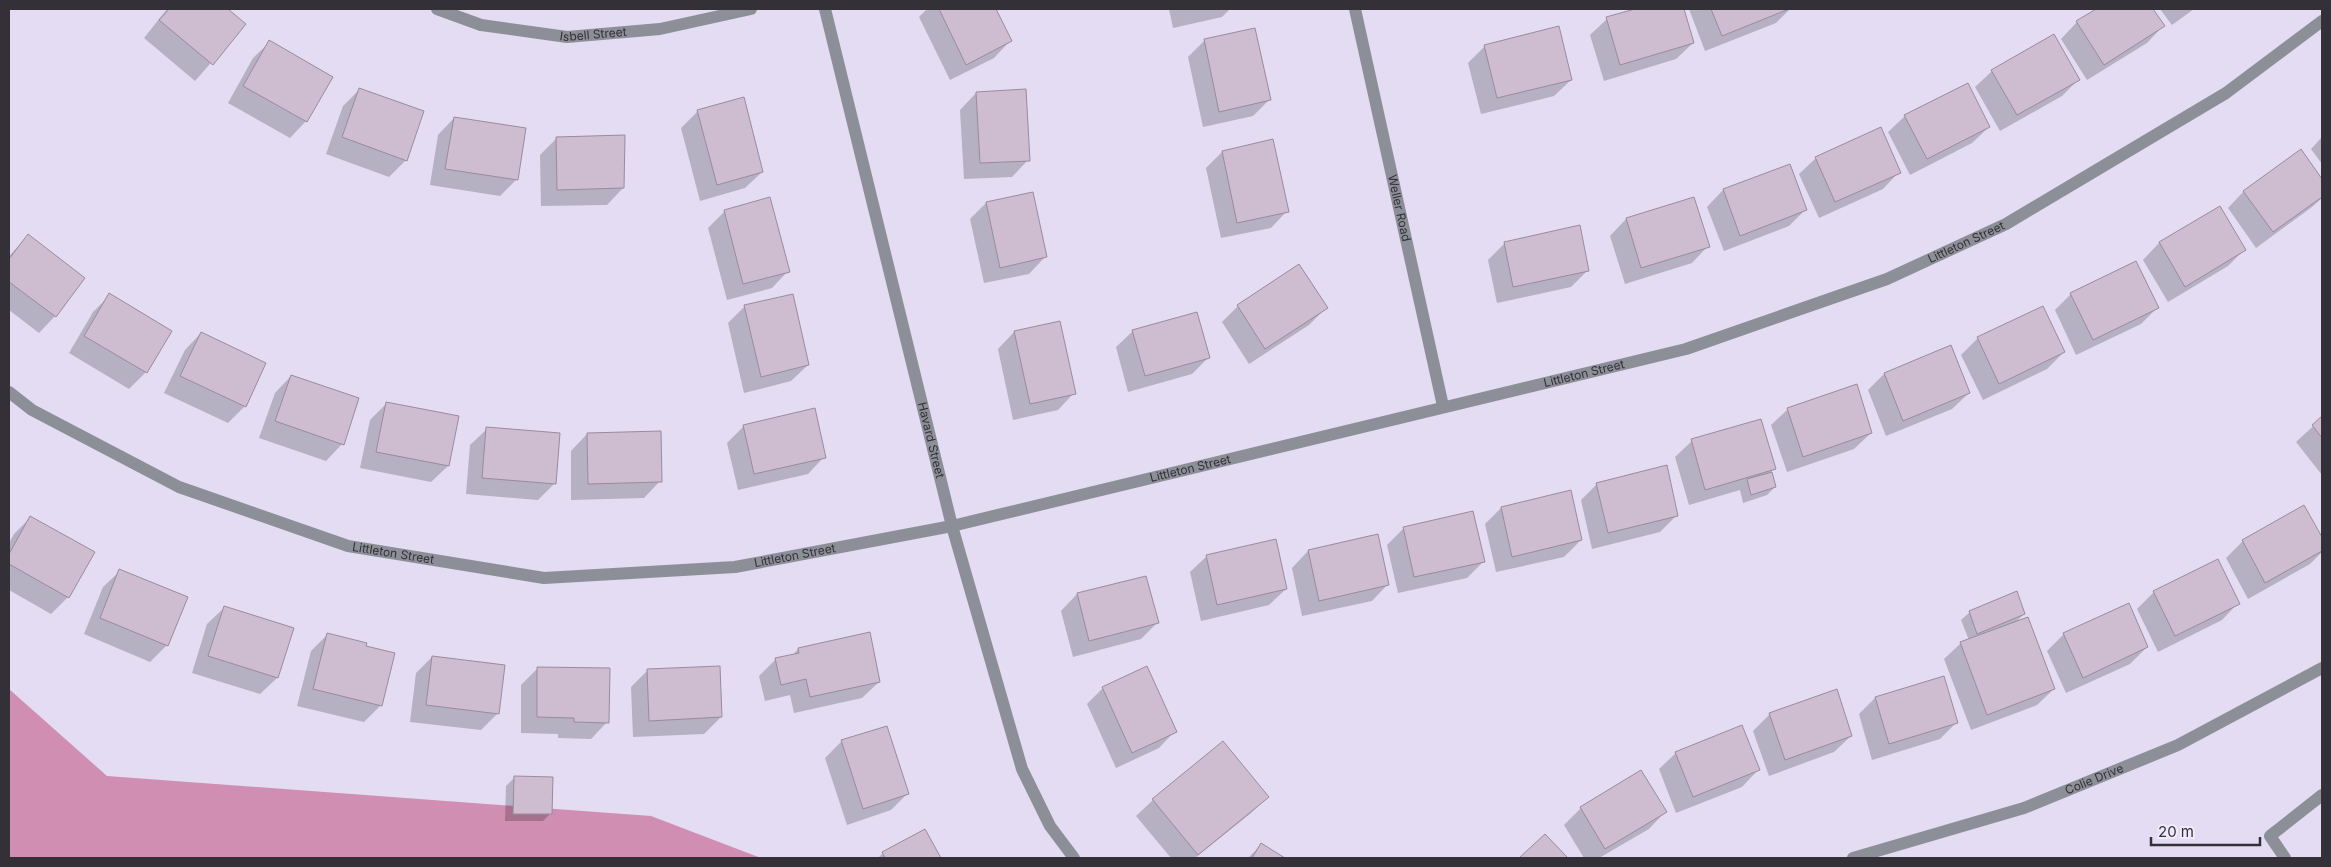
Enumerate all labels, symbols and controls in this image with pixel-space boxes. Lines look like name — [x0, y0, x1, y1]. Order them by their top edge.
street label: Isbell Street — [559, 24, 627, 44]
street label: Weller Road — [1385, 173, 1414, 243]
street label: Littleton Street — [1925, 218, 2007, 266]
street label: Littleton Street — [1542, 356, 1626, 390]
street label: Havard Street — [915, 400, 948, 480]
street label: Littleton Street — [1148, 451, 1232, 485]
street label: Littleton Street — [351, 539, 435, 567]
street label: Littleton Street — [753, 540, 837, 570]
street label: Colie Drive — [2062, 760, 2126, 797]
scale bar — [2151, 814, 2260, 846]
text: 20 m — [2158, 822, 2194, 841]

